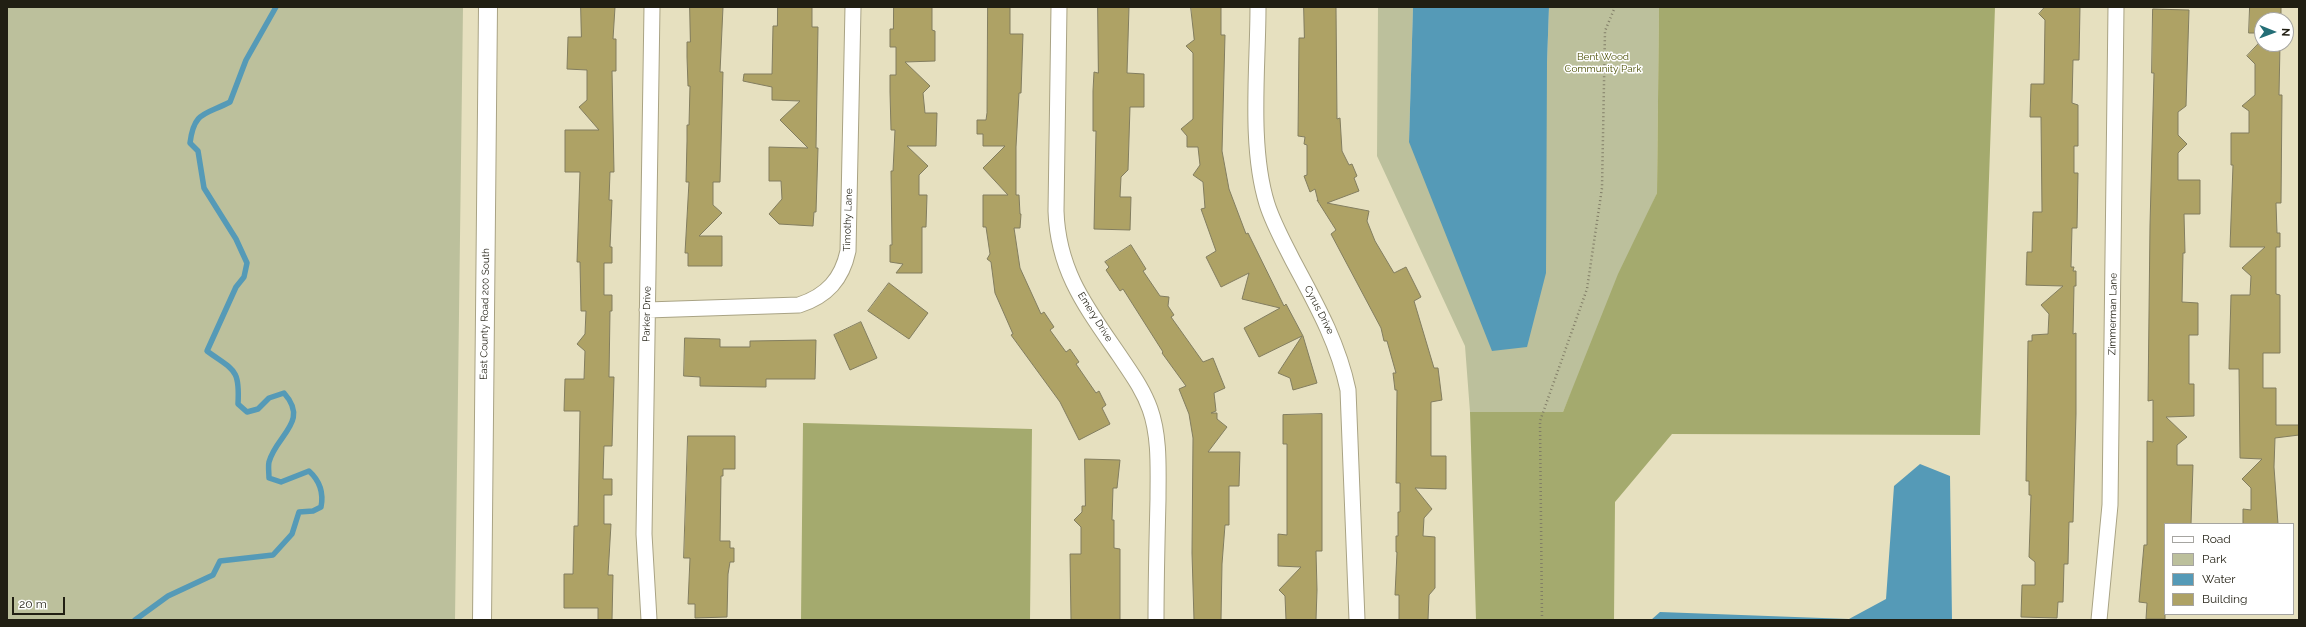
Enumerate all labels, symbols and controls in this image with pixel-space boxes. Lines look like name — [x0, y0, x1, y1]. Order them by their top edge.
north arrow — [2254, 12, 2294, 52]
text: N — [2279, 28, 2292, 37]
park label: Bent Wood Community Park — [1565, 51, 1641, 74]
street label: Timothy Lane — [841, 188, 855, 252]
street label: East County Road 200 South — [478, 248, 492, 380]
street label: Zimmerman Lane — [2106, 273, 2120, 355]
street label: Cyrus Drive — [1302, 284, 1336, 336]
street label: Parker Drive — [641, 286, 653, 342]
street label: Emery Drive — [1075, 290, 1115, 344]
legend — [2164, 523, 2294, 615]
text: Road — [2202, 532, 2231, 546]
text: Park — [2202, 552, 2227, 566]
text: Water — [2202, 572, 2236, 586]
scale bar — [14, 589, 67, 615]
text: Building — [2202, 592, 2248, 606]
text: 20 m — [19, 597, 47, 611]

